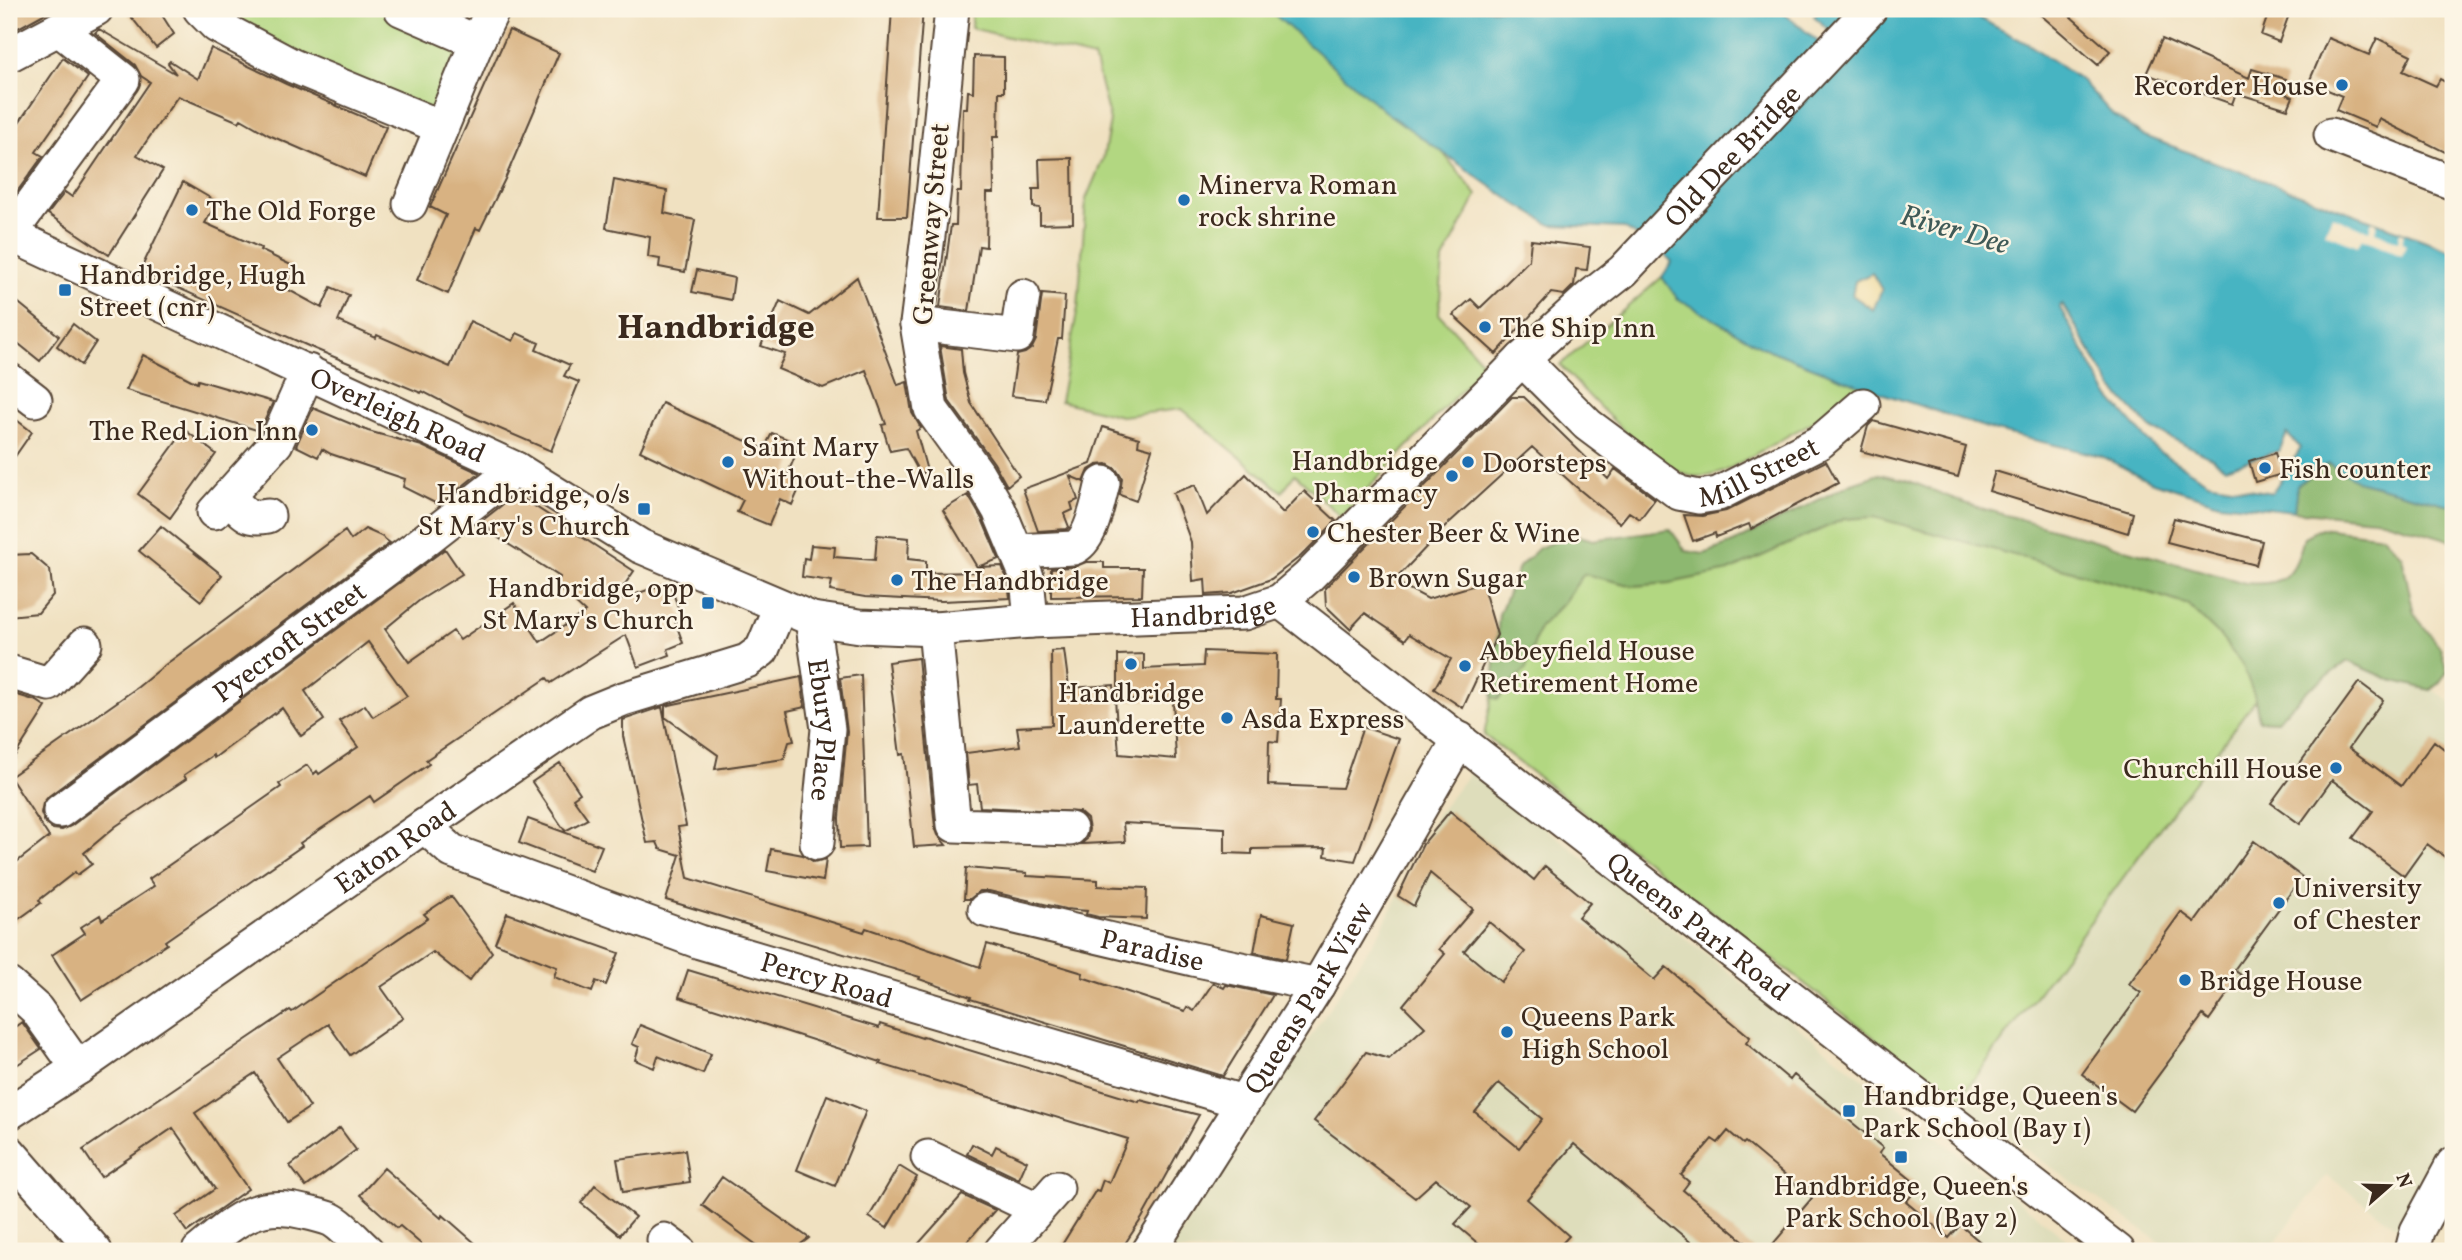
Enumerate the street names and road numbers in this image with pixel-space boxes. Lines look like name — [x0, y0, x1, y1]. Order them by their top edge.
street label: Old Dee Bridge — [1657, 77, 1811, 237]
street label: Greenway Street — [904, 122, 961, 327]
street label: Overleigh Road — [303, 359, 492, 474]
street label: Mill Street — [1696, 429, 1827, 519]
street label: Pyecroft Street — [206, 574, 375, 713]
street label: Handbridge — [1130, 587, 1282, 639]
street label: Ebury Place — [796, 656, 845, 803]
street label: Eaton Road — [328, 792, 465, 905]
street label: Queens Park Road — [1597, 844, 1797, 1012]
street label: Queens Park View — [1236, 895, 1384, 1103]
street label: Paradise — [1096, 921, 1207, 983]
street label: Percy Road — [755, 944, 897, 1020]

